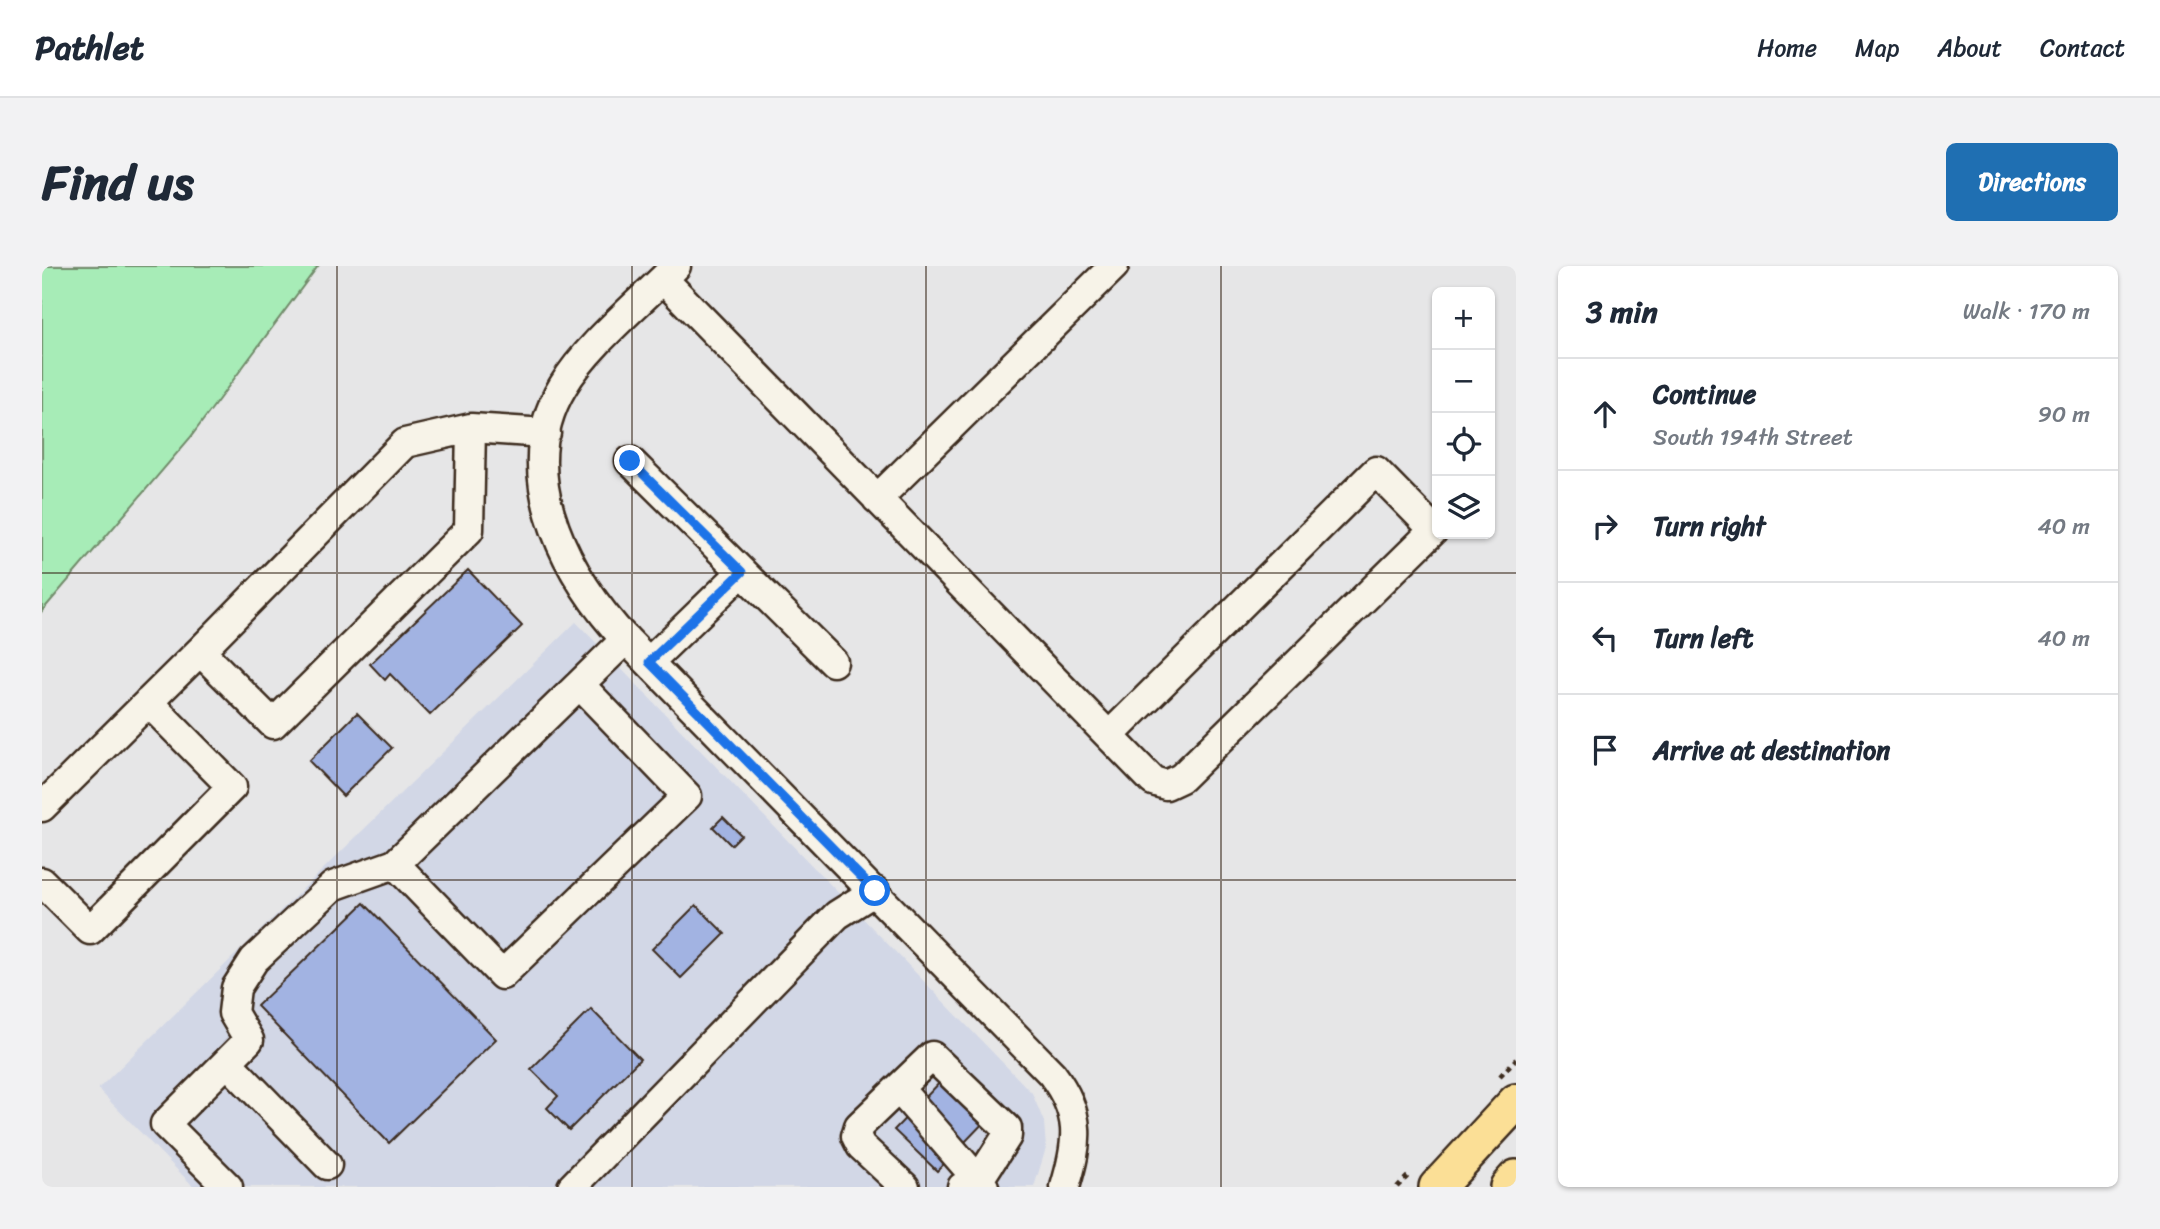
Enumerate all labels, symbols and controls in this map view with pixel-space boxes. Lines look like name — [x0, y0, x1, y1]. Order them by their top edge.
text: Pathlet — [35, 19, 144, 77]
text: Home — [1757, 27, 1817, 69]
text: Map — [1855, 27, 1899, 69]
text: About — [1937, 27, 2002, 69]
text: Contact — [2040, 27, 2125, 69]
text: Find us — [42, 139, 194, 226]
button: Directions — [1946, 143, 2118, 221]
text: 3 min — [1586, 285, 1658, 339]
map controls — [1432, 287, 1495, 539]
button: + — [1432, 287, 1495, 350]
text: Walk · 170 m — [1963, 291, 2090, 332]
button: − — [1432, 350, 1495, 413]
text: Continue — [1653, 371, 1756, 417]
text: 90 m — [2038, 394, 2090, 435]
icon: ahead — [1586, 395, 1624, 433]
button: locate — [1432, 413, 1495, 476]
text: South 194th Street — [1653, 417, 1853, 458]
route end — [614, 445, 645, 476]
button: layers — [1432, 476, 1495, 539]
text: Turn right — [1653, 503, 1766, 549]
text: 40 m — [2037, 506, 2090, 547]
icon: right — [1586, 507, 1624, 545]
text: Turn left — [1653, 615, 1753, 661]
text: 40 m — [2037, 618, 2090, 659]
icon: left — [1586, 619, 1624, 657]
text: Arrive at destination — [1653, 727, 1890, 773]
icon: arrive — [1586, 731, 1624, 769]
route start — [859, 875, 890, 906]

